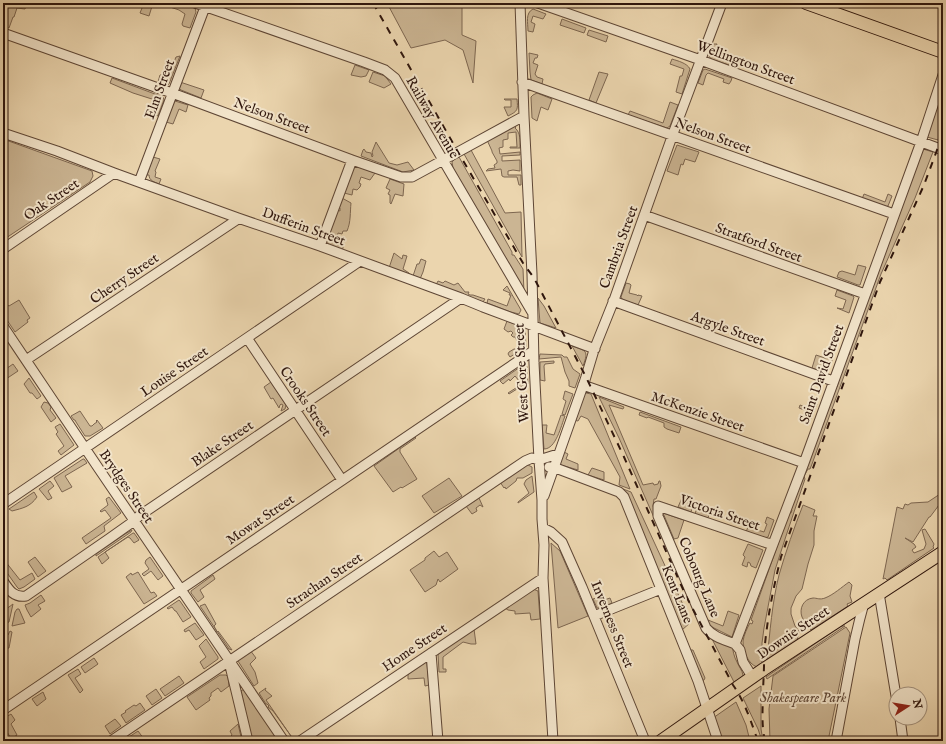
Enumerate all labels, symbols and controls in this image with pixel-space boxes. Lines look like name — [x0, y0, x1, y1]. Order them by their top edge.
street label: Wellington Street — [694, 37, 797, 89]
street label: Elm Street — [141, 57, 179, 122]
street label: Railway Avenue — [401, 73, 463, 162]
street label: Nelson Street — [231, 94, 312, 138]
street label: Nelson Street — [672, 114, 753, 158]
street label: Oak Street — [20, 175, 83, 225]
street label: Cambria Street — [596, 203, 642, 291]
street label: Dufferin Street — [259, 204, 348, 250]
street label: Stratford Street — [713, 219, 805, 267]
street label: Cherry Street — [87, 249, 162, 308]
street label: Argyle Street — [687, 307, 767, 351]
street label: West Gore Street — [510, 322, 534, 423]
street label: Saint David Street — [796, 322, 848, 427]
street label: Louise Street — [137, 343, 212, 401]
street label: Crooks Street — [275, 363, 335, 440]
street label: McKenzie Street — [649, 388, 747, 436]
street label: Blake Street — [188, 416, 257, 471]
street label: Brydges Street — [95, 446, 158, 527]
street label: Mowat Street — [223, 490, 298, 549]
street label: Victoria Street — [676, 490, 762, 535]
street label: Cobourg Lane — [674, 535, 724, 621]
street label: Strachan Street — [283, 549, 366, 613]
street label: Kent Lane — [657, 562, 697, 627]
street label: Inverness Street — [586, 578, 638, 671]
street label: Downie Street — [754, 602, 833, 664]
street label: Home Street — [379, 619, 451, 676]
north arrow — [888, 686, 928, 726]
park label: Shakespeare Park — [760, 689, 847, 707]
text: N — [909, 697, 925, 711]

